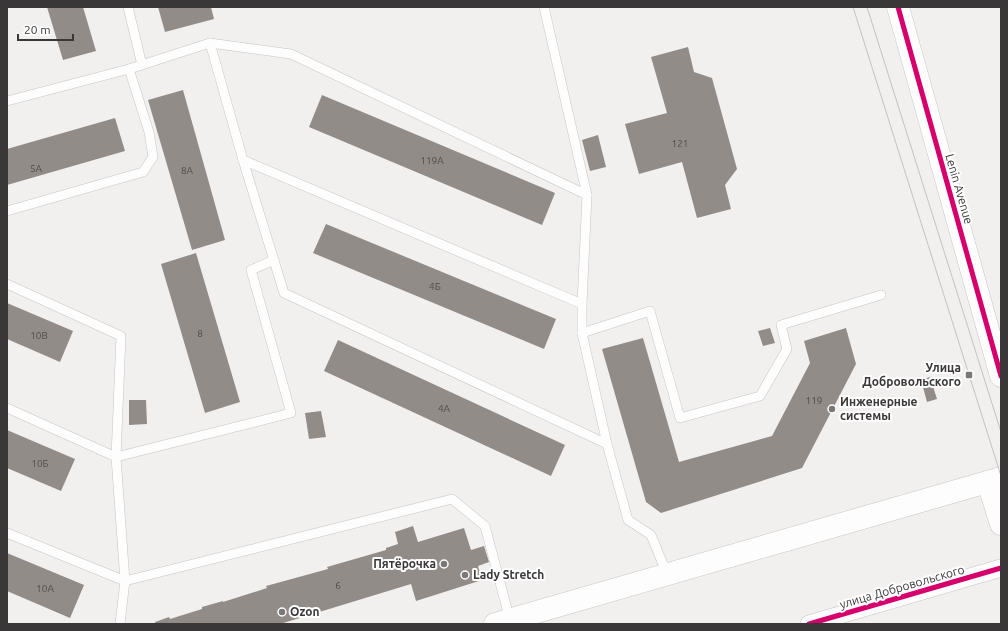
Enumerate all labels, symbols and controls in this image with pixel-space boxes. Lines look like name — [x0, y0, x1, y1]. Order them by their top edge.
scale bar — [18, 16, 73, 42]
text: 20 m — [24, 23, 51, 36]
house number: 121 — [672, 138, 688, 149]
street label: Lenin Avenue — [943, 152, 976, 226]
house number: 119А — [420, 155, 444, 166]
house number: 5А — [30, 163, 43, 174]
house number: 8А — [181, 165, 194, 176]
house number: 4Б — [429, 281, 441, 292]
house number: 8 — [197, 328, 203, 339]
house number: 10В — [30, 330, 48, 341]
place label: Улица Добровольского — [862, 361, 961, 388]
marker: Улица Добровольского — [964, 370, 974, 380]
house number: 119 — [806, 395, 822, 406]
place label: Инженерные системы — [840, 395, 918, 422]
house number: 4А — [438, 403, 451, 414]
marker: Инженерные системы — [827, 404, 837, 414]
house number: 10Б — [31, 458, 49, 469]
place label: Пятёрочка — [373, 557, 436, 570]
marker: Пятёрочка — [439, 559, 449, 569]
street label: улица Добровольского — [838, 562, 966, 611]
place label: Lady Stretch — [473, 568, 544, 581]
marker: Lady Stretch — [460, 570, 470, 580]
house number: 6 — [335, 580, 341, 591]
house number: 10А — [36, 583, 54, 594]
place label: Ozon — [290, 605, 319, 618]
marker: Ozon — [277, 607, 287, 617]

